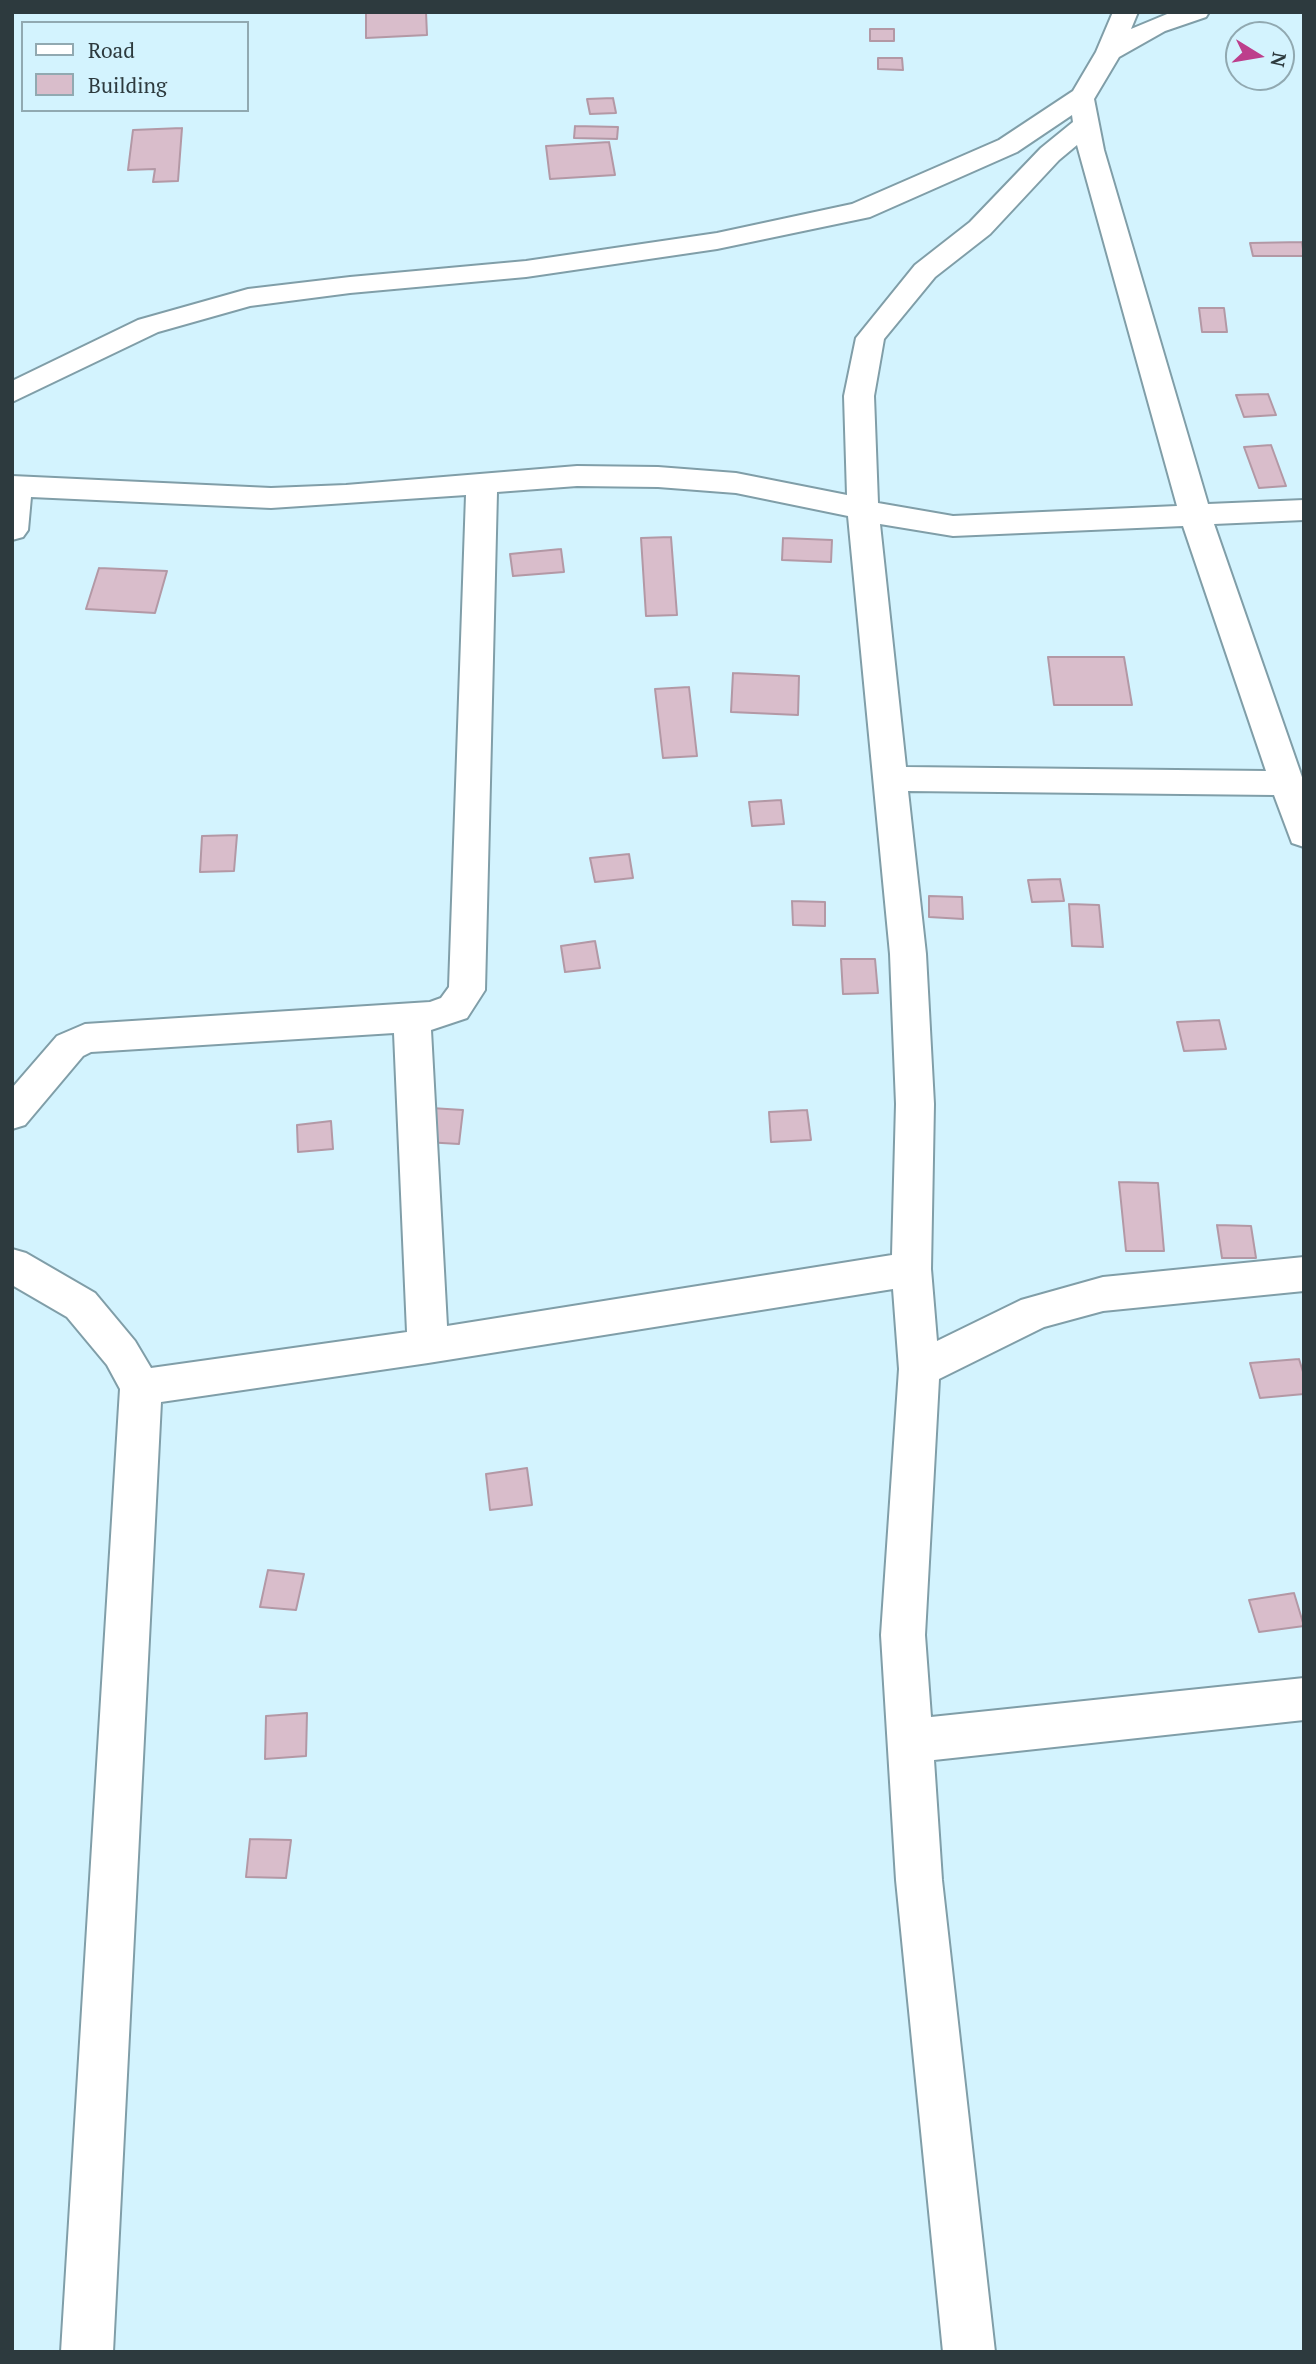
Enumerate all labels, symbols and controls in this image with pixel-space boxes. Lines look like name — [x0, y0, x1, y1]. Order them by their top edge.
legend — [21, 21, 248, 112]
north arrow — [1225, 21, 1295, 91]
text: Road — [88, 36, 135, 64]
text: N — [1265, 50, 1293, 69]
text: Building — [88, 71, 167, 99]

